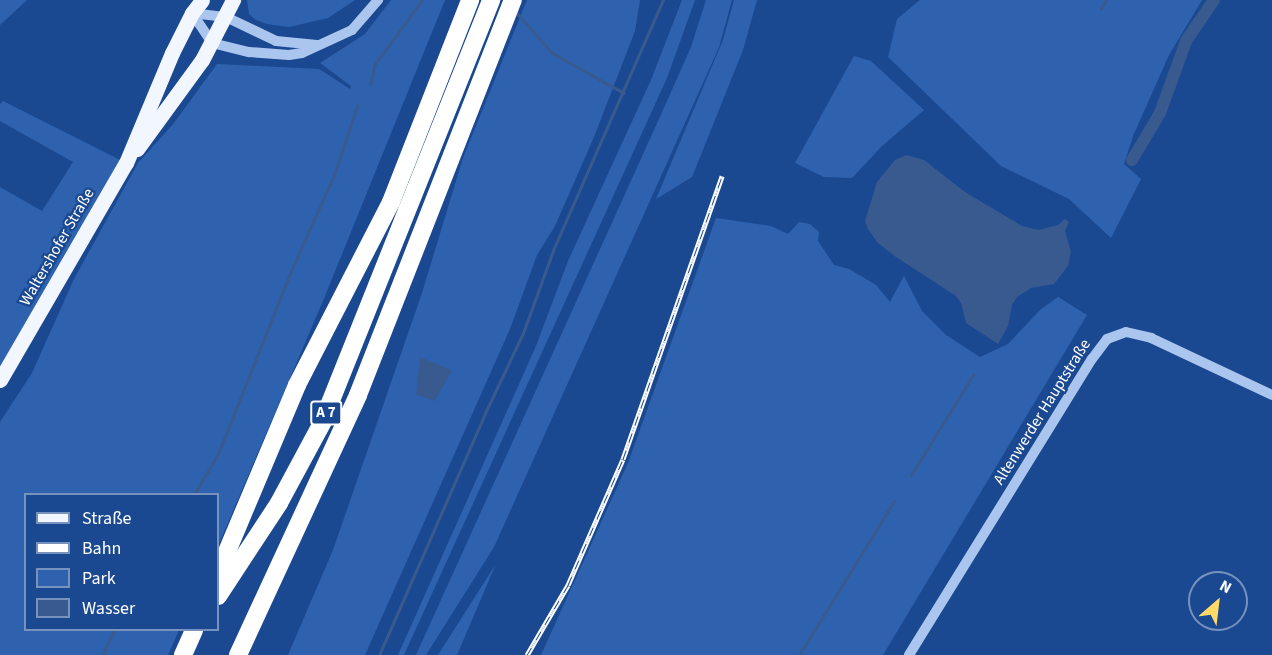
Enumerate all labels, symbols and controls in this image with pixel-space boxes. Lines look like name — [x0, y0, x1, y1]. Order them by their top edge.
street label: Waltershofer Straße — [16, 185, 98, 309]
street label: Altenwerder Hauptstraße — [989, 336, 1095, 488]
road number: A 7 — [310, 401, 342, 425]
legend — [24, 493, 219, 631]
text: Straße — [82, 506, 131, 531]
text: Bahn — [82, 536, 121, 561]
text: Park — [82, 566, 116, 591]
north arrow — [1188, 571, 1248, 631]
text: N — [1216, 575, 1235, 599]
text: Wasser — [82, 596, 135, 621]

